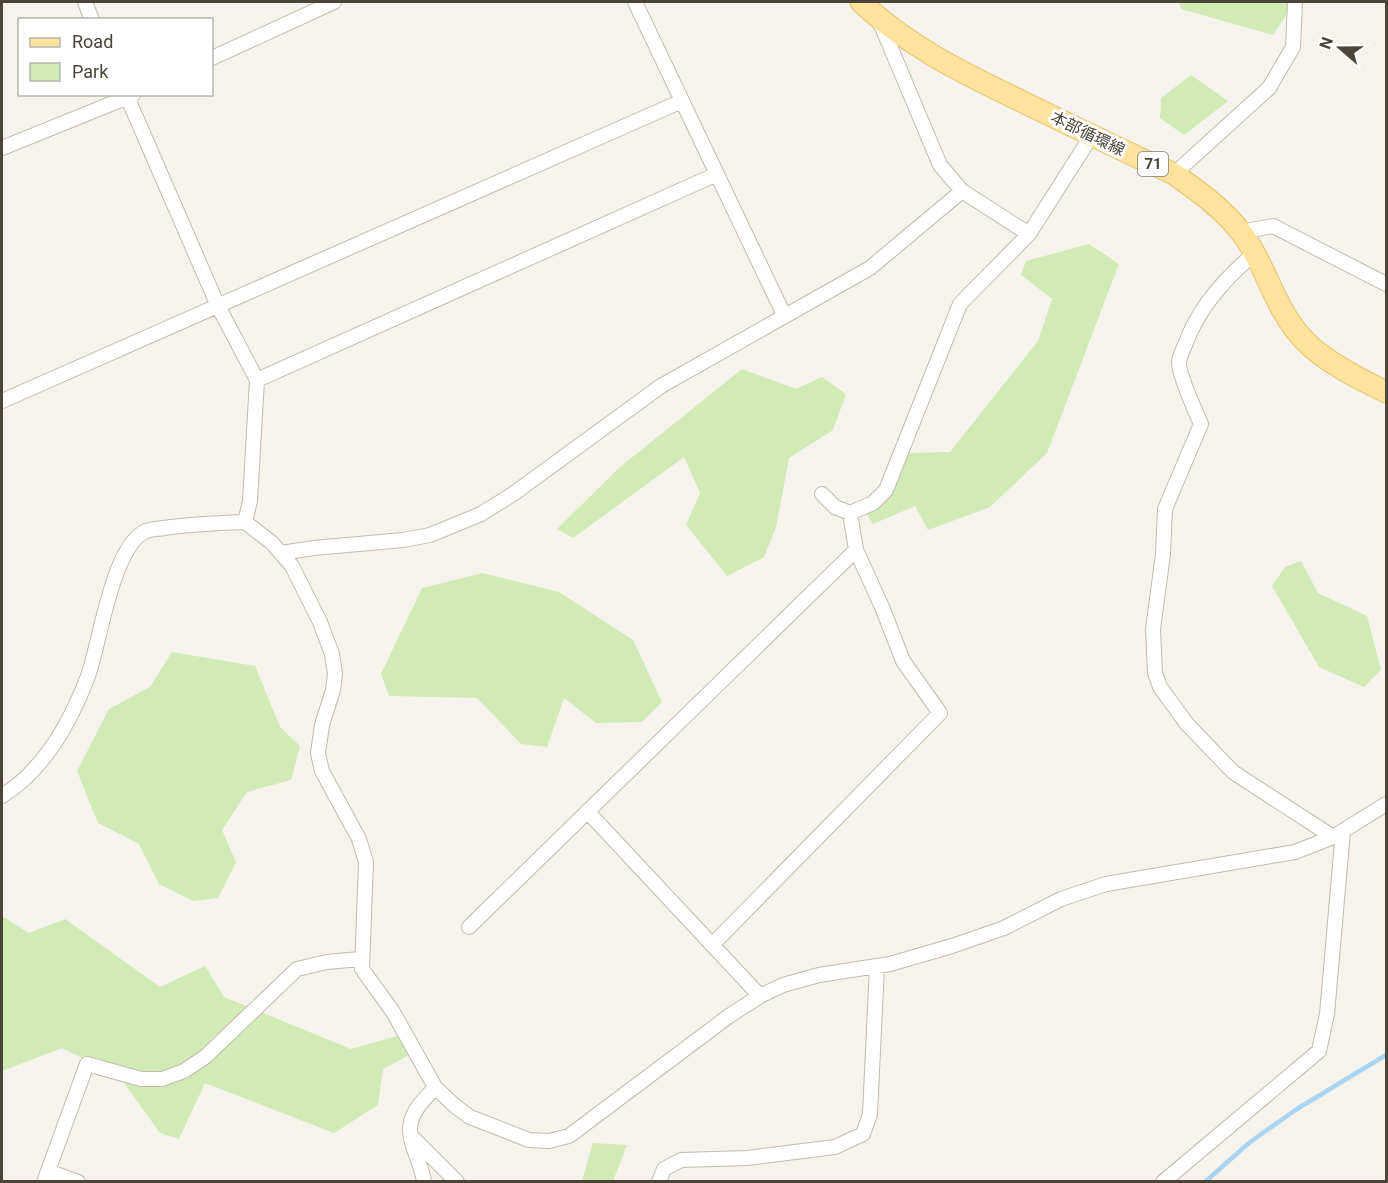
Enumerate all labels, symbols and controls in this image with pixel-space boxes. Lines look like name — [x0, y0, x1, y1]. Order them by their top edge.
legend — [18, 18, 213, 96]
north arrow — [1310, 18, 1370, 78]
text: Road — [72, 31, 113, 52]
text: N — [1316, 34, 1337, 52]
text: Park — [72, 61, 109, 82]
street label: 本部循環線 — [1048, 107, 1128, 160]
road number: 71 — [1138, 152, 1168, 176]

